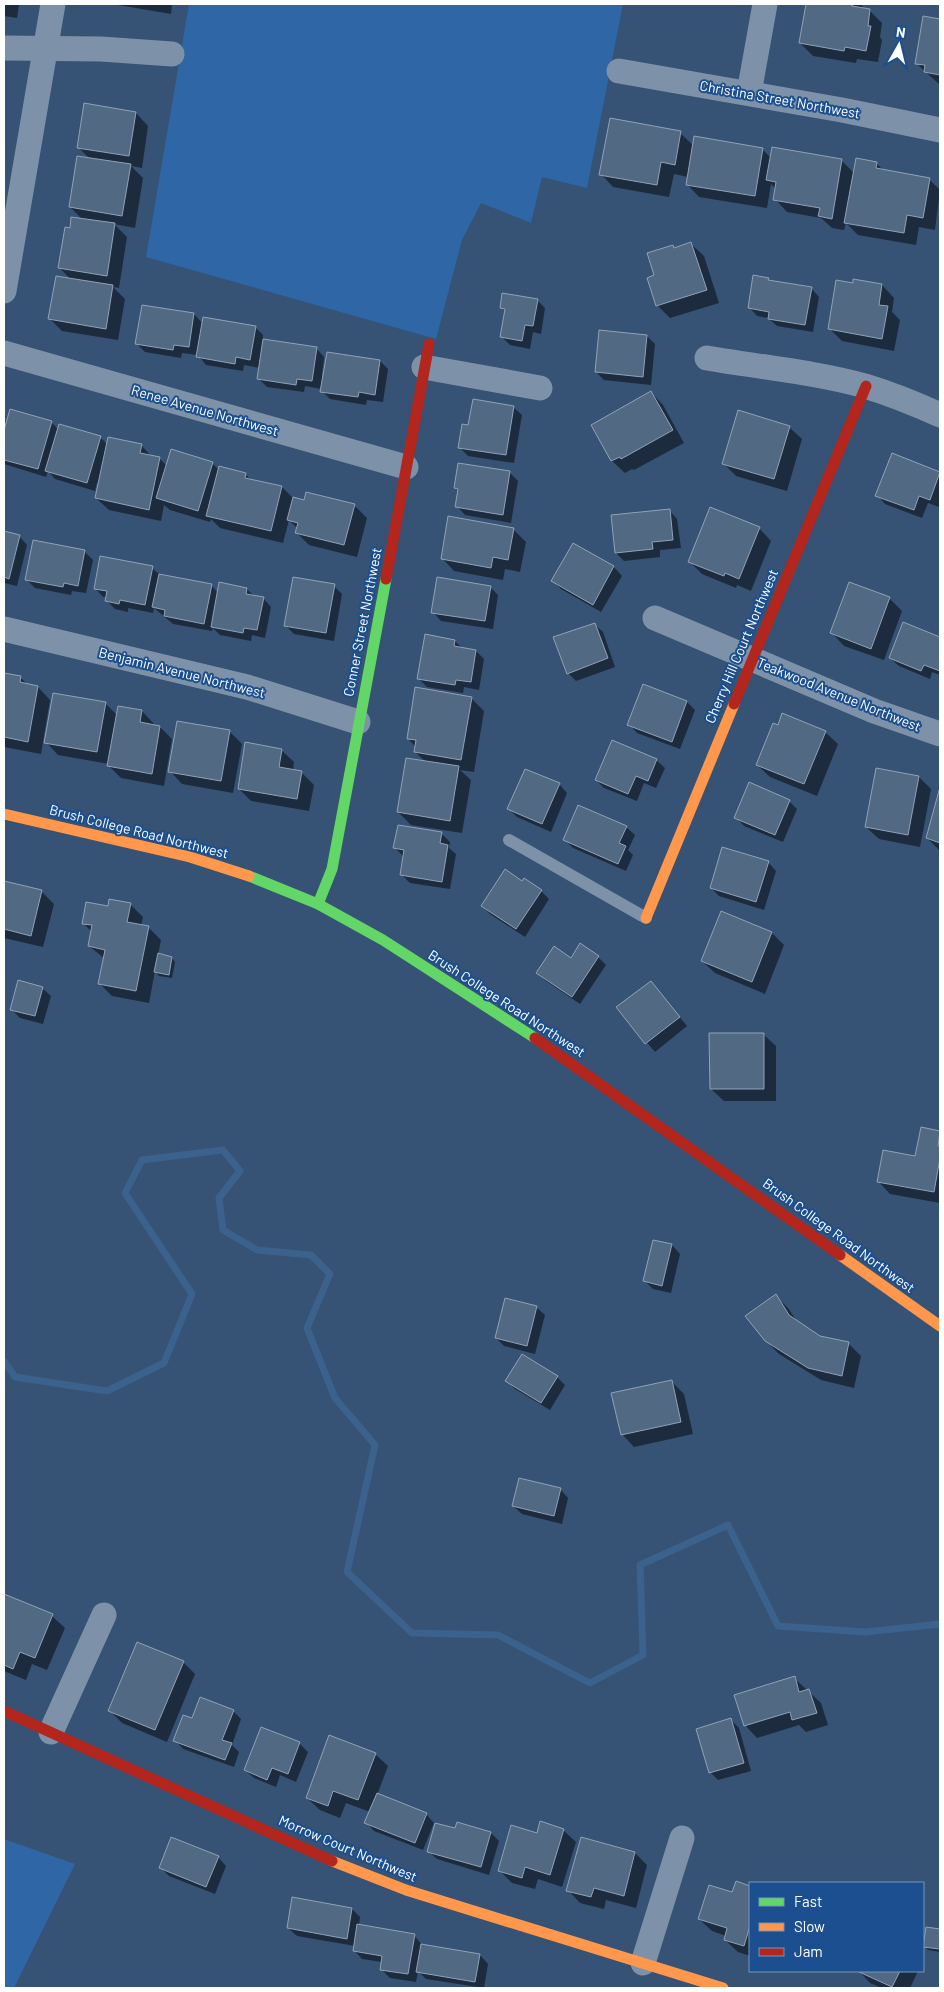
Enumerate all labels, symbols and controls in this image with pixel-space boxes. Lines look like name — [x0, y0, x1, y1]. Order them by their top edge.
north arrow — [874, 20, 924, 70]
text: N — [895, 23, 907, 41]
street label: Christina Street Northwest — [698, 77, 862, 121]
street label: Renee Avenue Northwest — [129, 381, 281, 439]
street label: Conner Street Northwest — [339, 546, 385, 698]
street label: Cherry Hill Court Northwest — [701, 566, 781, 726]
street label: Benjamin Avenue Northwest — [97, 643, 267, 701]
street label: Teakwood Avenue Northwest — [755, 653, 923, 735]
street label: Brush College Road Northwest — [48, 801, 230, 861]
street label: Brush College Road Northwest — [425, 946, 589, 1060]
street label: Brush College Road Northwest — [760, 1174, 918, 1296]
street label: Morrow Court Northwest — [276, 1811, 420, 1885]
legend — [749, 1882, 924, 1972]
text: Fast — [794, 1892, 822, 1910]
text: Slow — [794, 1917, 825, 1935]
text: Jam — [794, 1942, 823, 1960]

